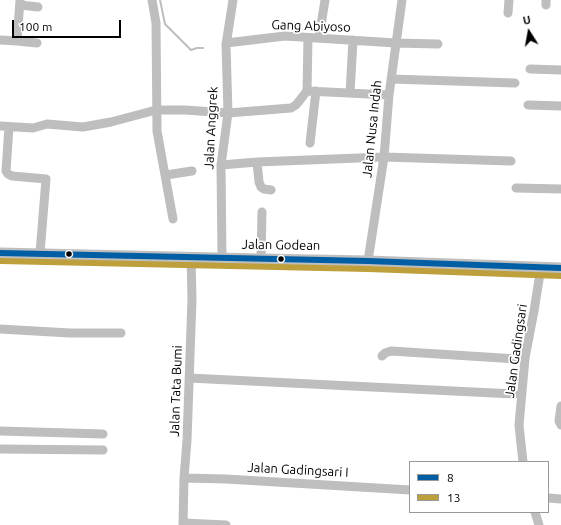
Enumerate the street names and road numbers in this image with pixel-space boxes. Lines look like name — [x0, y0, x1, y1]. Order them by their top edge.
street label: Gang Abiyoso — [271, 17, 351, 35]
street label: Jalan Nusa Indah — [359, 79, 385, 179]
street label: Jalan Anggrek — [201, 86, 221, 170]
street label: Jalan Godean — [242, 237, 320, 253]
street label: Jalan Gadingsari — [502, 303, 530, 399]
street label: Jalan Tata Bumi — [167, 345, 185, 437]
street label: Jalan Gadingsari I — [247, 460, 349, 480]

